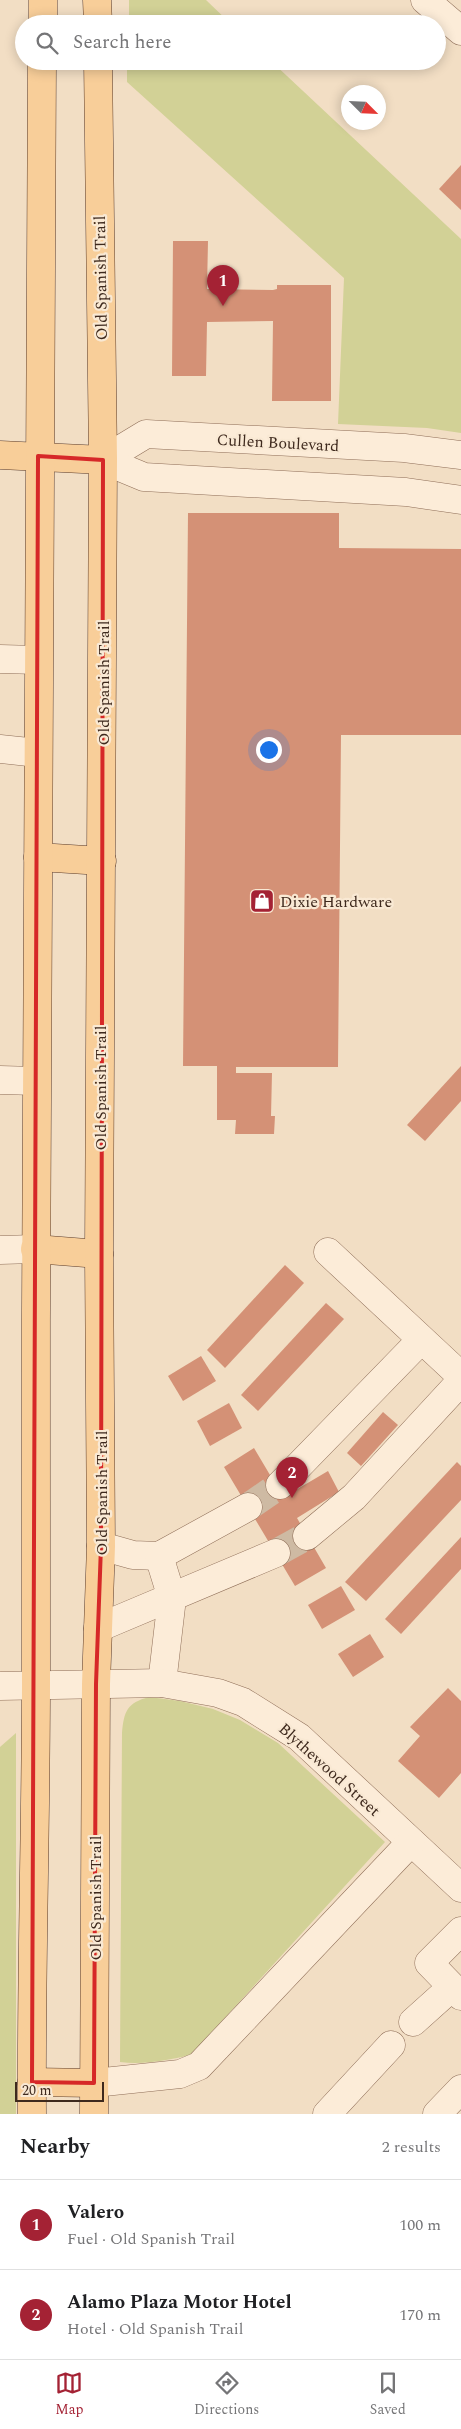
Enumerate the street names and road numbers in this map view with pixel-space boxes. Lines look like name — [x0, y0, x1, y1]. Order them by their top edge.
street label: Old Spanish Trail — [88, 215, 114, 341]
street label: Cullen Boulevard — [216, 428, 340, 458]
street label: Old Spanish Trail — [92, 621, 116, 745]
street label: Old Spanish Trail — [89, 1026, 113, 1150]
street label: Old Spanish Trail — [90, 1431, 114, 1555]
street label: Blythewood Street — [273, 1717, 386, 1822]
street label: Old Spanish Trail — [84, 1836, 108, 1960]

